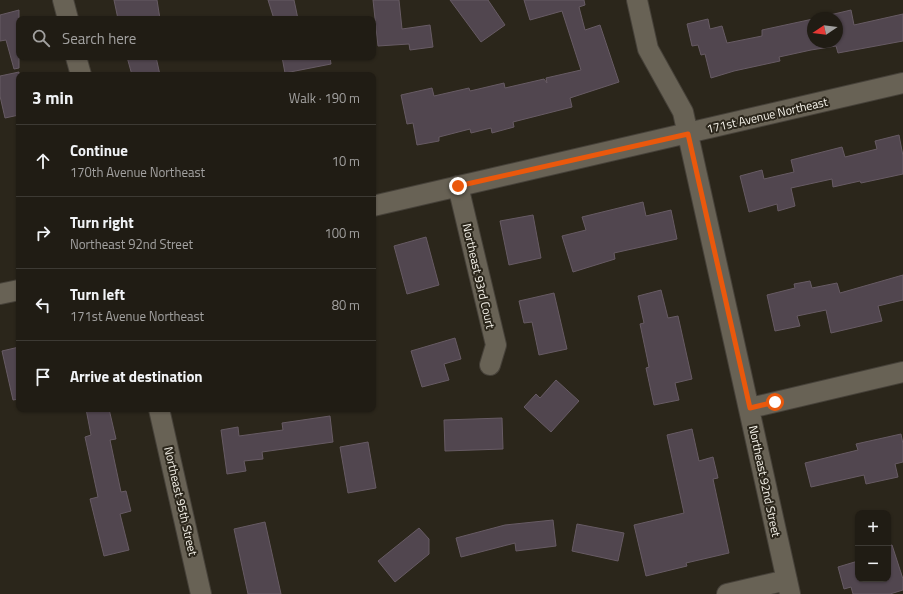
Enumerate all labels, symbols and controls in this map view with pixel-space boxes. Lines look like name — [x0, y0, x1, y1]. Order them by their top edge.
north arrow — [807, 12, 843, 48]
search box — [16, 16, 376, 60]
icon: search — [30, 27, 52, 49]
text: Search here — [62, 27, 136, 50]
text: 3 min — [32, 85, 73, 111]
text: Walk · 190 m — [289, 88, 360, 108]
street label: 171st Avenue Northeast — [705, 92, 830, 138]
text: Continue — [70, 139, 128, 162]
icon: ahead — [32, 150, 54, 172]
text: 10 m — [332, 151, 360, 171]
text: 170th Avenue Northeast — [70, 162, 205, 182]
route end — [449, 177, 467, 195]
text: Turn right — [70, 211, 134, 234]
street label: Northeast 93rd Court — [458, 221, 501, 331]
icon: right — [32, 222, 54, 244]
text: 100 m — [324, 223, 360, 243]
text: Northeast 92nd Street — [70, 234, 193, 254]
text: Turn left — [70, 283, 125, 306]
icon: left — [32, 294, 54, 316]
text: 80 m — [332, 295, 360, 315]
text: 171st Avenue Northeast — [70, 306, 204, 326]
text: Arrive at destination — [70, 365, 203, 388]
icon: arrive — [32, 366, 54, 388]
route start — [766, 393, 784, 411]
street label: Northeast 92nd Street — [744, 424, 786, 539]
street label: Northeast 95th Street — [159, 445, 203, 558]
map controls — [855, 510, 891, 582]
button: + — [855, 510, 891, 546]
button: − — [855, 546, 891, 582]

